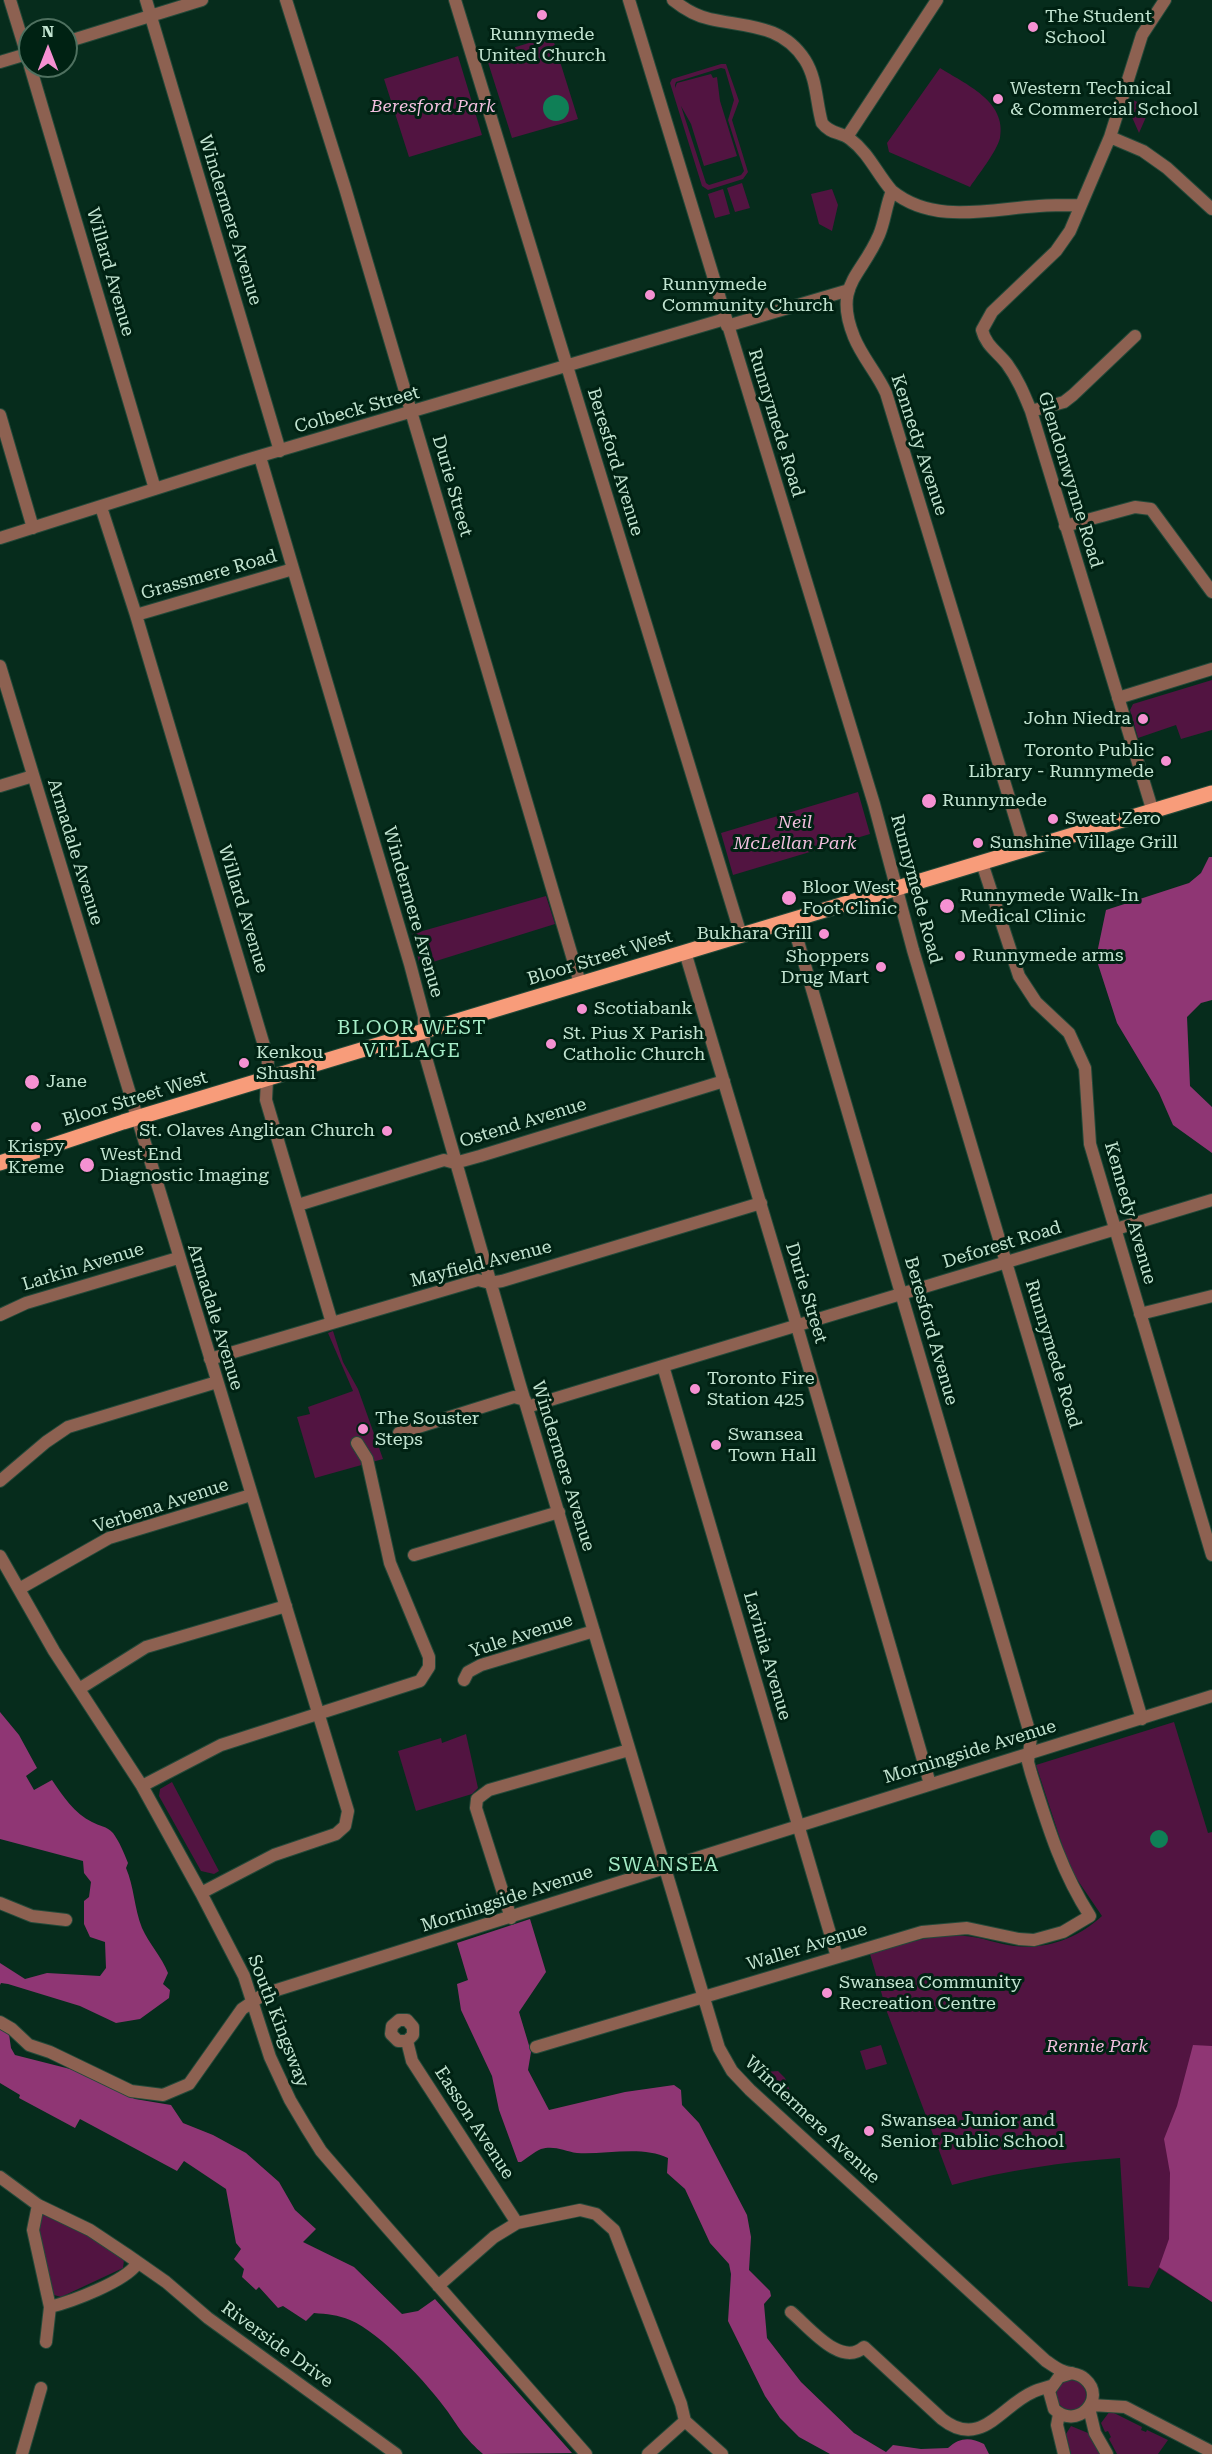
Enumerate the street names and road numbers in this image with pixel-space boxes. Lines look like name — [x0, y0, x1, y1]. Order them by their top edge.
street label: Windermere Avenue — [194, 132, 266, 308]
street label: Willard Avenue — [81, 205, 139, 339]
street label: Runnymede Road — [743, 346, 809, 500]
street label: Kennedy Avenue — [886, 372, 952, 518]
street label: Colbeck Street — [292, 382, 422, 438]
street label: Beresford Avenue — [582, 386, 648, 538]
street label: Glendonwynne Road — [1033, 389, 1107, 571]
street label: Durie Street — [427, 433, 477, 539]
street label: Grassmere Road — [139, 545, 279, 605]
street label: Armadale Avenue — [42, 776, 108, 928]
street label: Runnymede Road — [886, 812, 946, 966]
street label: Windermere Avenue — [378, 824, 448, 1000]
street label: Willard Avenue — [213, 842, 273, 976]
street label: Bloor Street West — [525, 926, 675, 990]
street label: Bloor Street West — [60, 1067, 210, 1131]
street label: Ostend Avenue — [457, 1093, 589, 1153]
street label: Kennedy Avenue — [1099, 1139, 1161, 1287]
street label: Deforest Road — [940, 1217, 1064, 1273]
street label: Mayfield Avenue — [408, 1236, 554, 1292]
street label: Larkin Avenue — [19, 1238, 147, 1296]
street label: Durie Street — [780, 1240, 832, 1346]
street label: Armadale Avenue — [182, 1241, 248, 1393]
street label: Beresford Avenue — [899, 1254, 963, 1408]
street label: Runnymede Road — [1020, 1277, 1086, 1431]
street label: Windermere Avenue — [527, 1378, 599, 1554]
street label: Verbena Avenue — [91, 1474, 231, 1538]
street label: Lavinia Avenue — [738, 1589, 796, 1723]
street label: Yule Avenue — [467, 1609, 575, 1663]
street label: Morningside Avenue — [881, 1715, 1059, 1789]
street label: Morningside Avenue — [418, 1861, 596, 1937]
street label: Waller Avenue — [744, 1918, 870, 1976]
street label: South Kingsway — [243, 1952, 313, 2090]
street label: Windermere Avenue — [740, 2052, 884, 2188]
street label: Easson Avenue — [430, 2063, 518, 2183]
street label: Riverside Drive — [217, 2297, 337, 2393]

